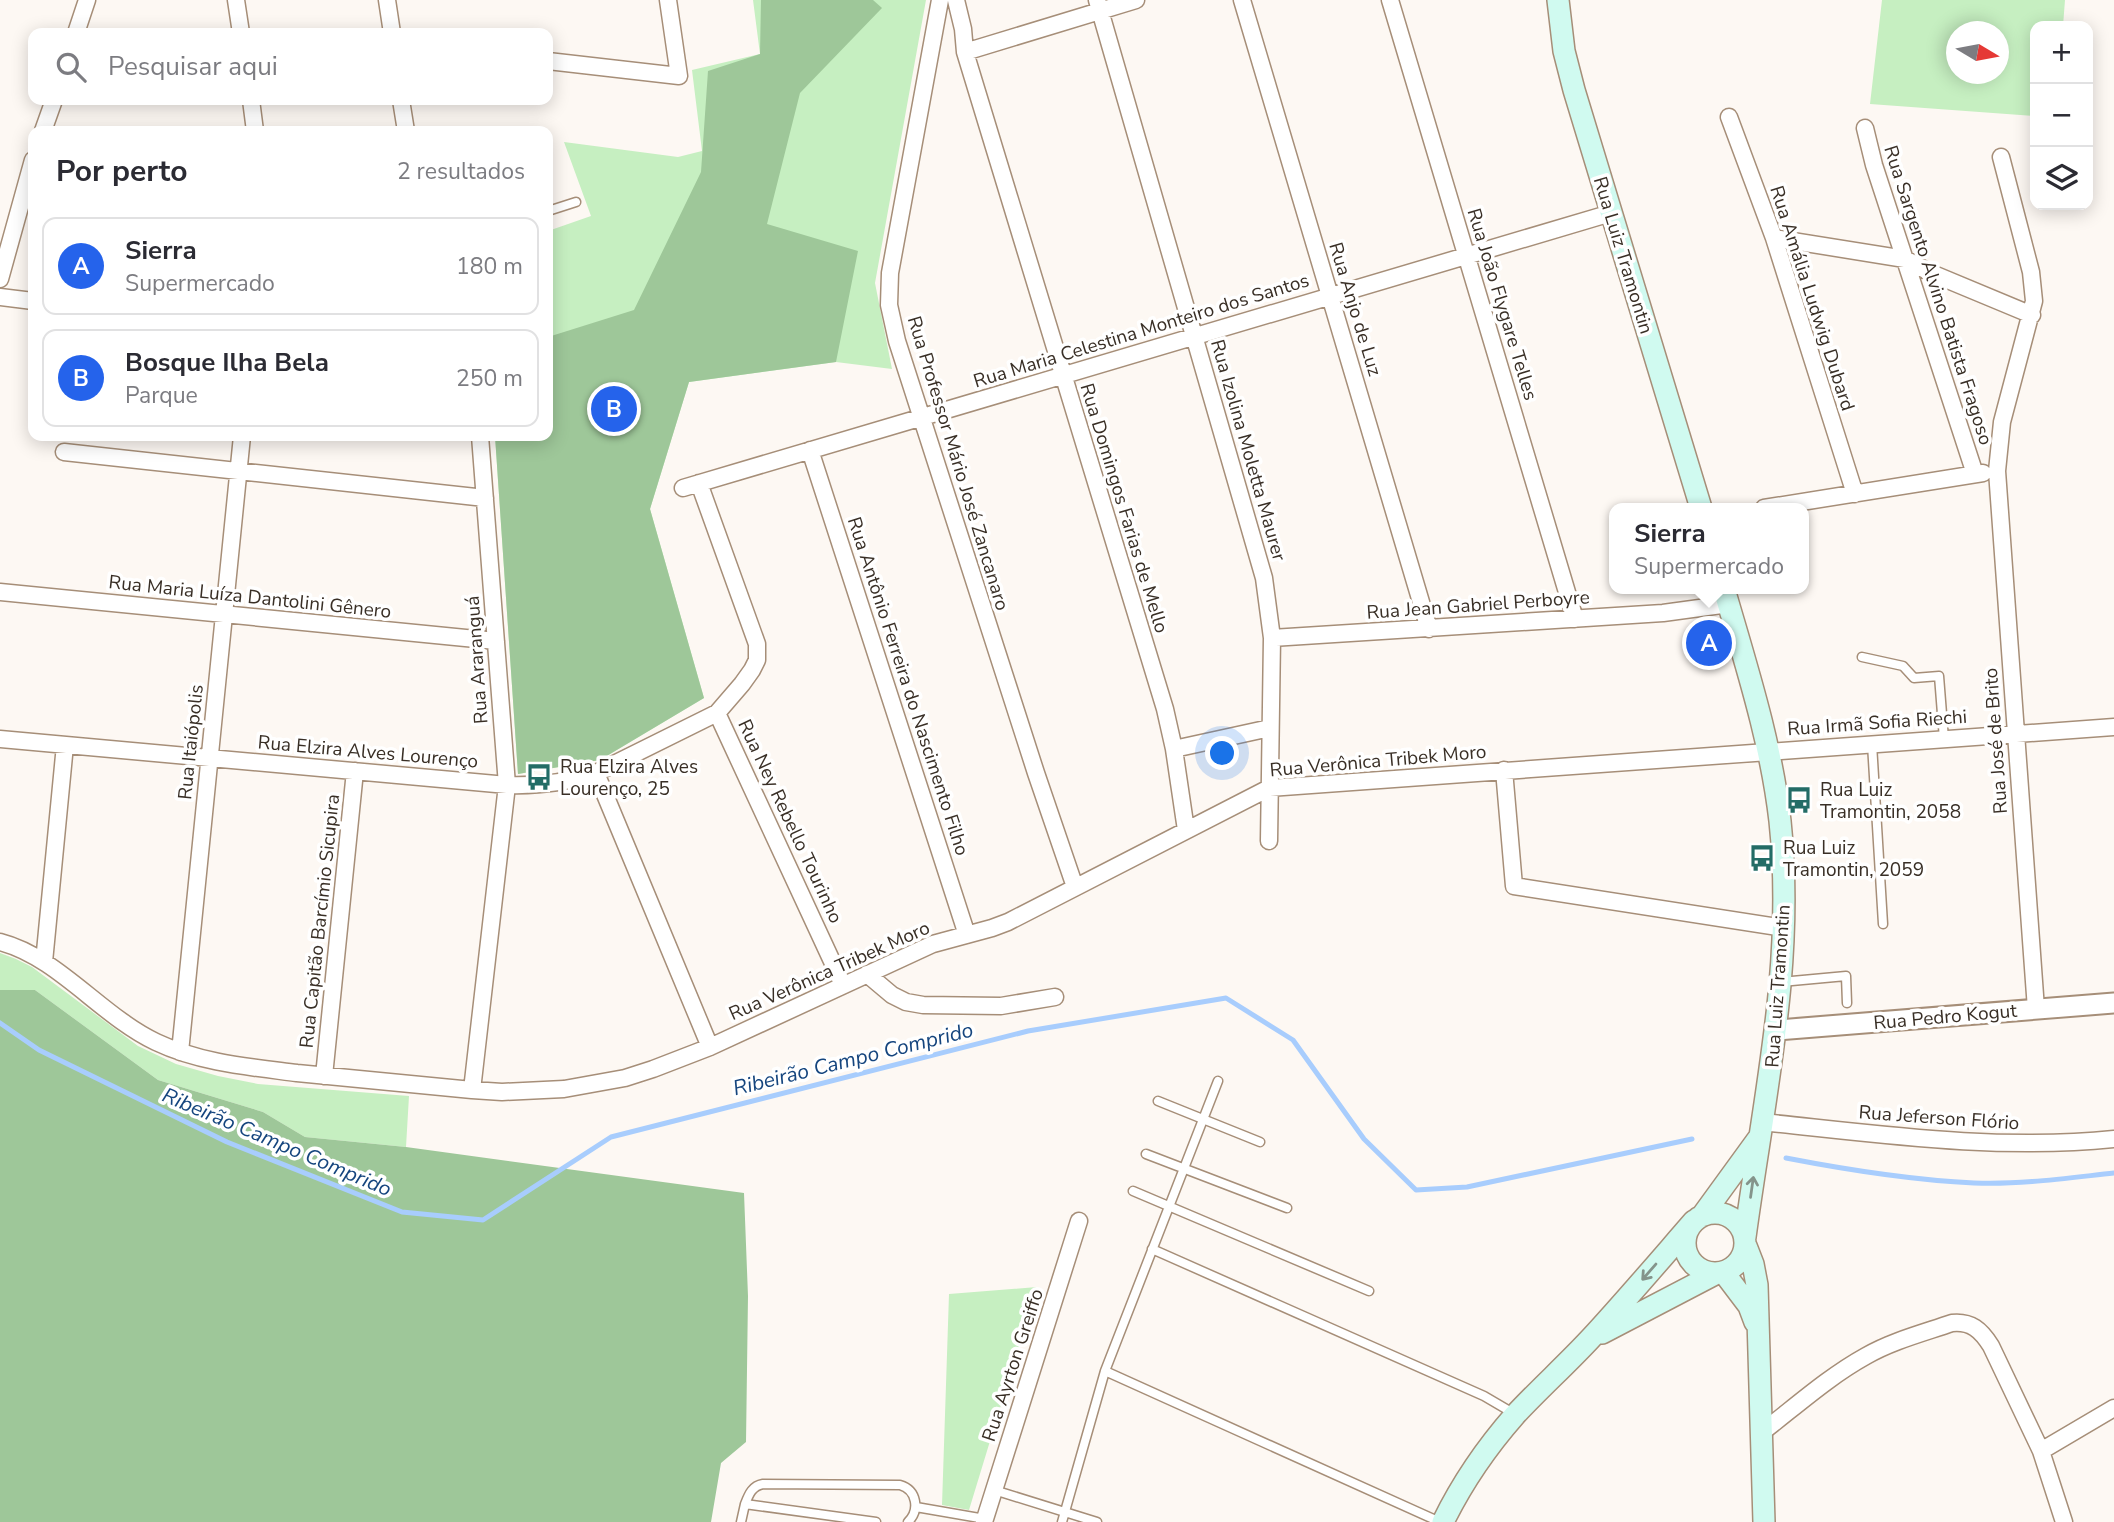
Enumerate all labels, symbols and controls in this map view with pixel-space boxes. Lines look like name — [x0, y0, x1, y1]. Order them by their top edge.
north arrow — [1946, 21, 2009, 84]
map controls — [2030, 21, 2093, 210]
button: + — [2030, 21, 2093, 84]
search box — [28, 28, 553, 105]
icon: search — [52, 48, 90, 86]
text: Pesquisar aqui — [108, 49, 278, 84]
button: − — [2030, 84, 2093, 147]
street label: Rua Sargento Alvino Batista Fragoso — [1877, 142, 1999, 448]
button: layers — [2030, 147, 2093, 210]
text: Por perto — [56, 151, 187, 192]
text: 2 resultados — [397, 156, 525, 187]
street label: Rua Luiz Tramontin — [1587, 173, 1659, 337]
street label: Rua Amália Ludwig Dubard — [1763, 182, 1861, 414]
street label: Rua João Flygare Telles — [1460, 205, 1544, 403]
text: Sierra — [125, 233, 197, 268]
street label: Rua Anjo de Luz — [1322, 239, 1388, 380]
text: A — [72, 251, 90, 282]
text: 180 m — [456, 251, 523, 282]
street label: Rua Maria Celestina Monteiro dos Santos — [970, 267, 1312, 395]
text: Supermercado — [125, 268, 275, 299]
street label: Rua Professor Mário José Zancanaro — [901, 313, 1015, 614]
street label: Rua Izolina Moletta Maurer — [1204, 337, 1292, 564]
text: Bosque Ilha Bela — [125, 345, 329, 380]
text: B — [73, 363, 89, 394]
text: 250 m — [456, 363, 523, 394]
text: Parque — [125, 380, 198, 411]
street label: Rua Domingos Farias de Mello — [1074, 380, 1174, 636]
pin: B — [591, 383, 637, 435]
popup — [1609, 503, 1809, 594]
street label: Rua Antônio Ferreira do Nascimento Filho — [841, 514, 975, 859]
text: Sierra — [1634, 516, 1706, 551]
text: Supermercado — [1634, 551, 1784, 582]
street label: Rua Maria Luíza Dantolini Gênero — [107, 569, 392, 625]
street label: Rua Jean Gabriel Perboyre — [1366, 584, 1591, 626]
street label: Rua Araranguá — [460, 595, 494, 725]
pin: A — [1686, 617, 1732, 669]
street label: Rua José de Brito — [1978, 667, 2014, 815]
street label: Rua Itaiópolis — [172, 683, 210, 801]
street label: Rua Irmã Sofia Riechi — [1786, 704, 1968, 742]
street label: Rua Ney Rebello Tourinho — [731, 715, 849, 928]
street label: Rua Elzira Alves Lourenço — [257, 729, 479, 775]
your location — [1205, 736, 1239, 770]
street label: Rua Verônica Tribek Moro — [1269, 739, 1487, 783]
place label: Rua Elzira Alves Lourenço, 25 — [560, 754, 698, 802]
bus stop icon: Rua Elzira Alves Lourenço, 25 — [524, 762, 554, 792]
place label: Rua Luiz Tramontin, 2058 — [1820, 777, 1961, 825]
bus stop icon: Rua Luiz Tramontin, 2058 — [1784, 785, 1814, 815]
street label: Rua Capitão Barcímio Sicupira — [294, 793, 346, 1049]
place label: Rua Luiz Tramontin, 2059 — [1783, 835, 1924, 883]
bus stop icon: Rua Luiz Tramontin, 2059 — [1747, 843, 1777, 873]
street label: Rua Luiz Tramontin — [1759, 904, 1797, 1068]
street label: Rua Verônica Tribek Moro — [725, 915, 934, 1027]
street label: Rua Pedro Kogut — [1872, 998, 2018, 1036]
water label: Ribeirão Campo Comprido — [730, 1016, 976, 1102]
water label: Ribeirão Campo Comprido — [158, 1081, 396, 1203]
street label: Rua Jeferson Flório — [1858, 1099, 2020, 1137]
one-way arrow — [1746, 1176, 1759, 1199]
one-way arrow — [1641, 1263, 1657, 1281]
street label: Rua Ayrton Greiffo — [976, 1286, 1050, 1445]

